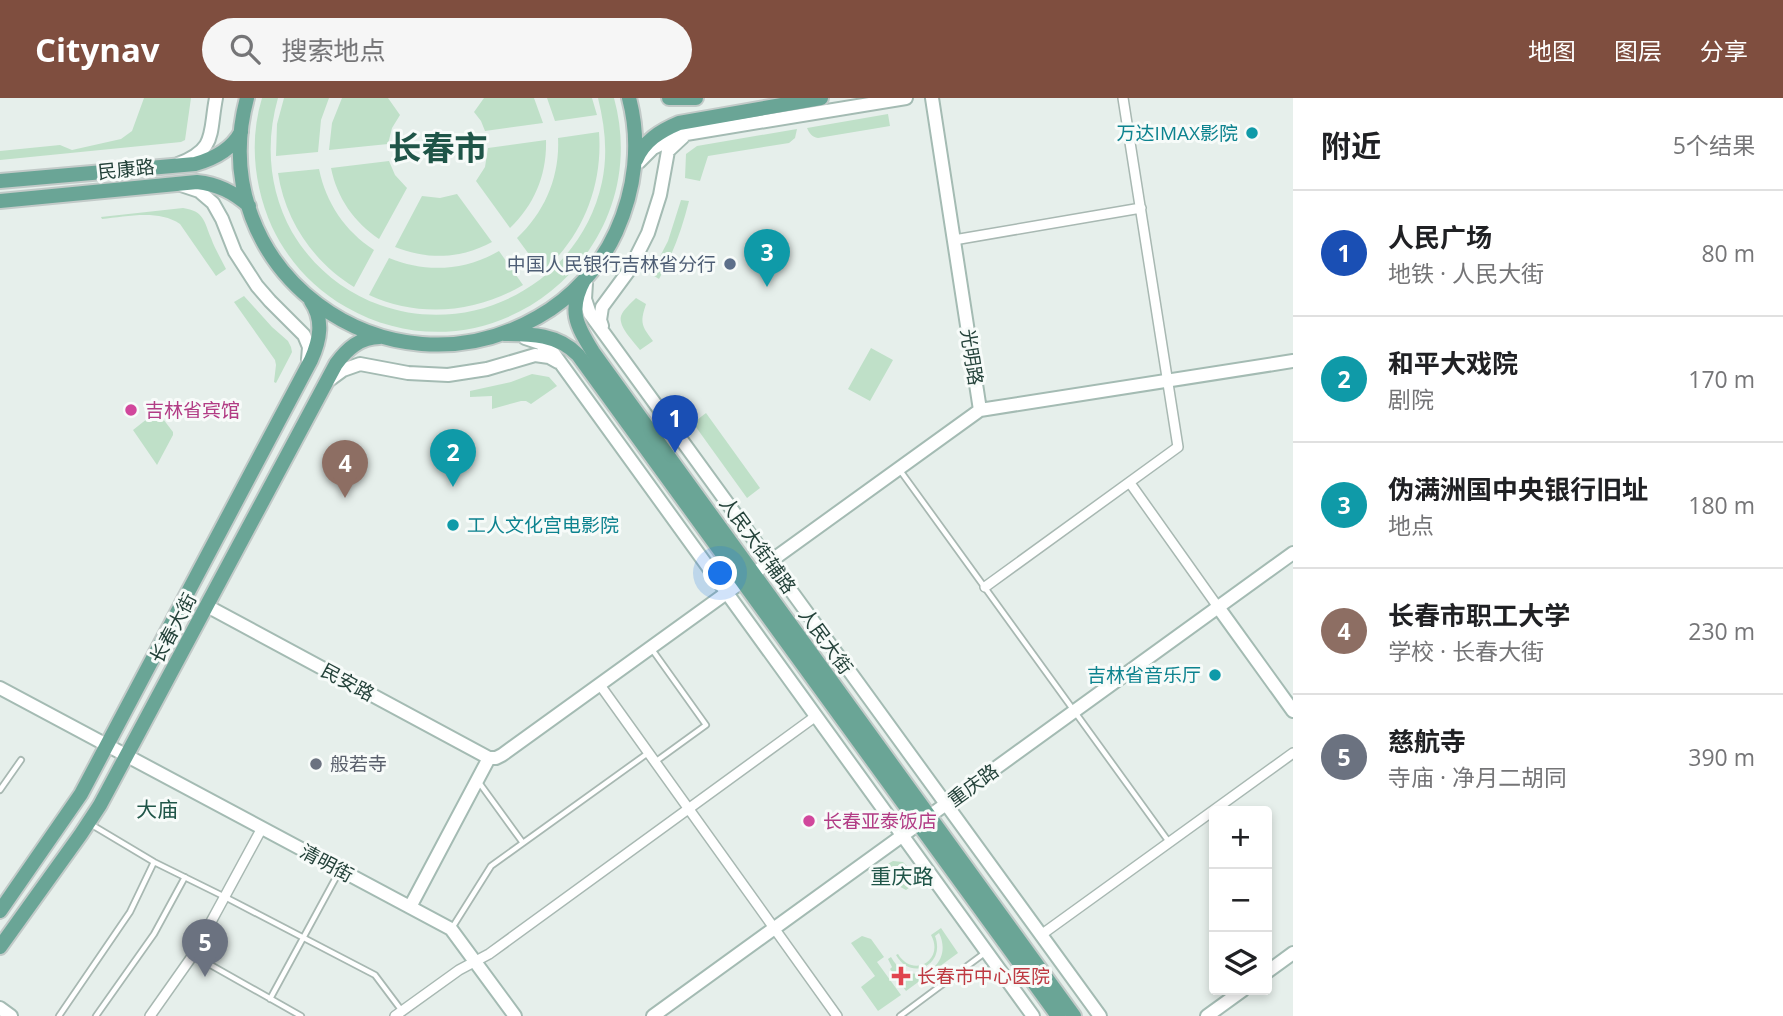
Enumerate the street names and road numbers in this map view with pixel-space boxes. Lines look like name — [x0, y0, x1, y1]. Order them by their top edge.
street label: 民康路 — [96, 153, 156, 185]
street label: 光明路 — [955, 327, 989, 387]
street label: 人民大街辅路 — [714, 491, 802, 599]
street label: 长春大街 — [144, 588, 202, 668]
street label: 人民大街 — [793, 603, 859, 679]
street label: 民安路 — [317, 657, 379, 707]
street label: 重庆路 — [942, 758, 1004, 812]
street label: 清明街 — [296, 838, 358, 888]

